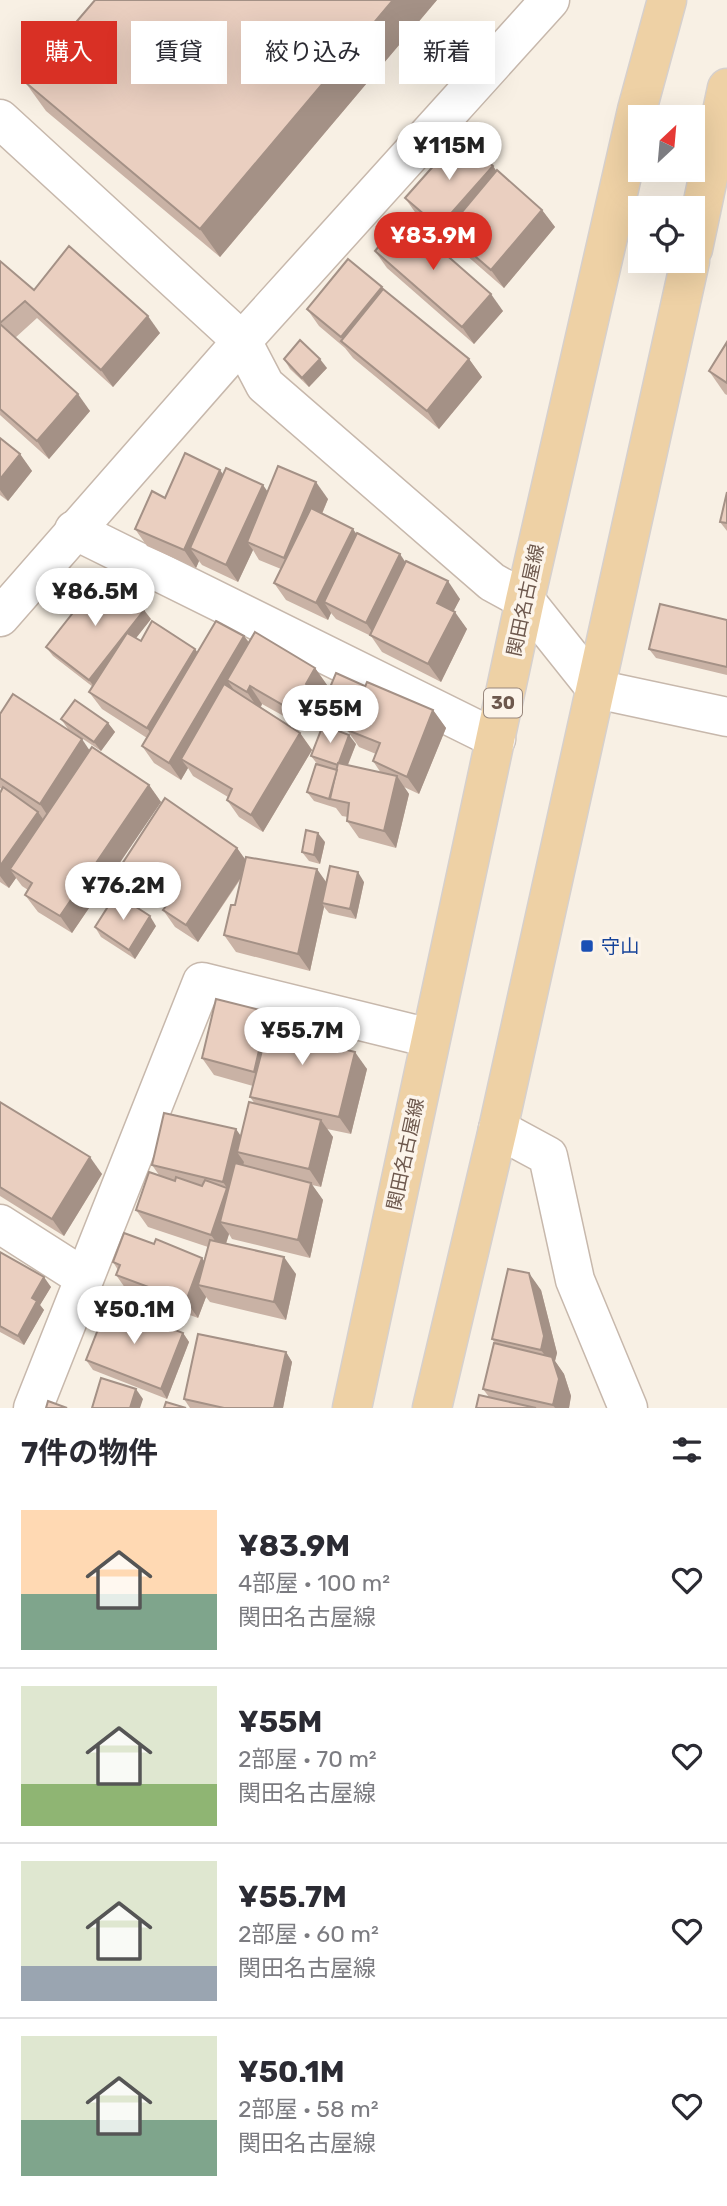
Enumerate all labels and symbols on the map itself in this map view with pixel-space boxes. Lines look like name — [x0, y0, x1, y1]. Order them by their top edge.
north arrow — [628, 105, 705, 182]
pin: ¥115M — [400, 122, 498, 182]
pin: ¥83.9M — [376, 212, 490, 272]
street label: 関田名古屋線 — [502, 542, 549, 658]
pin: ¥86.5M — [38, 568, 152, 628]
pin: ¥55M — [289, 686, 371, 745]
road number: 30 — [484, 688, 522, 718]
pin: ¥76.2M — [66, 862, 180, 922]
place label: 守山 — [601, 935, 639, 958]
marker: 守山 — [579, 938, 595, 954]
pin: ¥55.7M — [245, 1007, 359, 1067]
street label: 関田名古屋線 — [382, 1096, 429, 1212]
pin: ¥50.1M — [77, 1286, 191, 1346]

